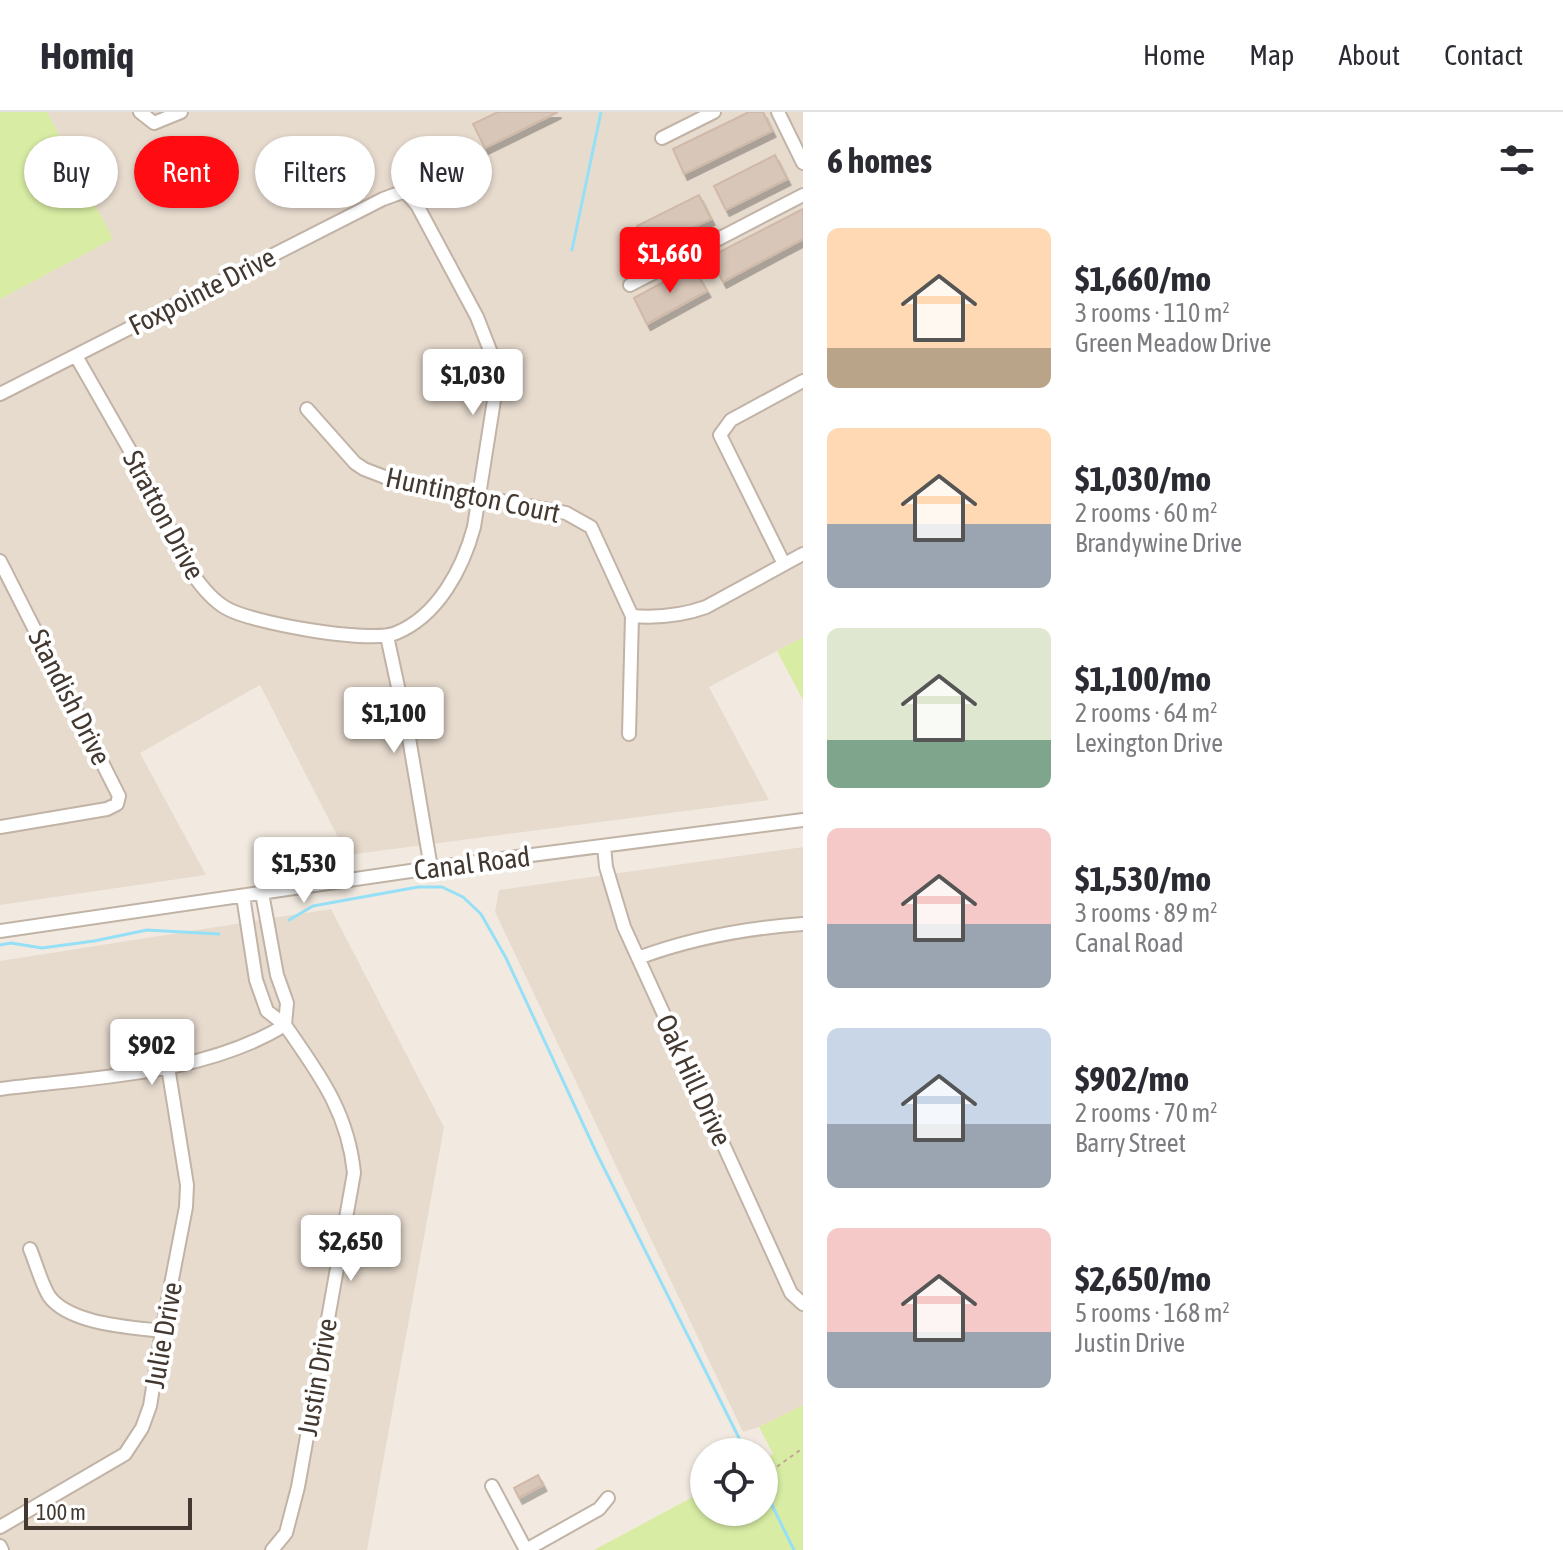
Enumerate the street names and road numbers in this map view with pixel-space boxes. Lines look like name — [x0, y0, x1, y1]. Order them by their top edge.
street label: Foxpointe Drive — [123, 240, 281, 342]
street label: Stratton Drive — [117, 445, 211, 585]
street label: Huntington Court — [383, 461, 563, 529]
street label: Standish Drive — [22, 624, 118, 770]
street label: Canal Road — [412, 840, 532, 886]
street label: Oak Hill Drive — [650, 1009, 738, 1151]
street label: Julie Drive — [138, 1279, 188, 1391]
street label: Justin Drive — [291, 1316, 343, 1438]

